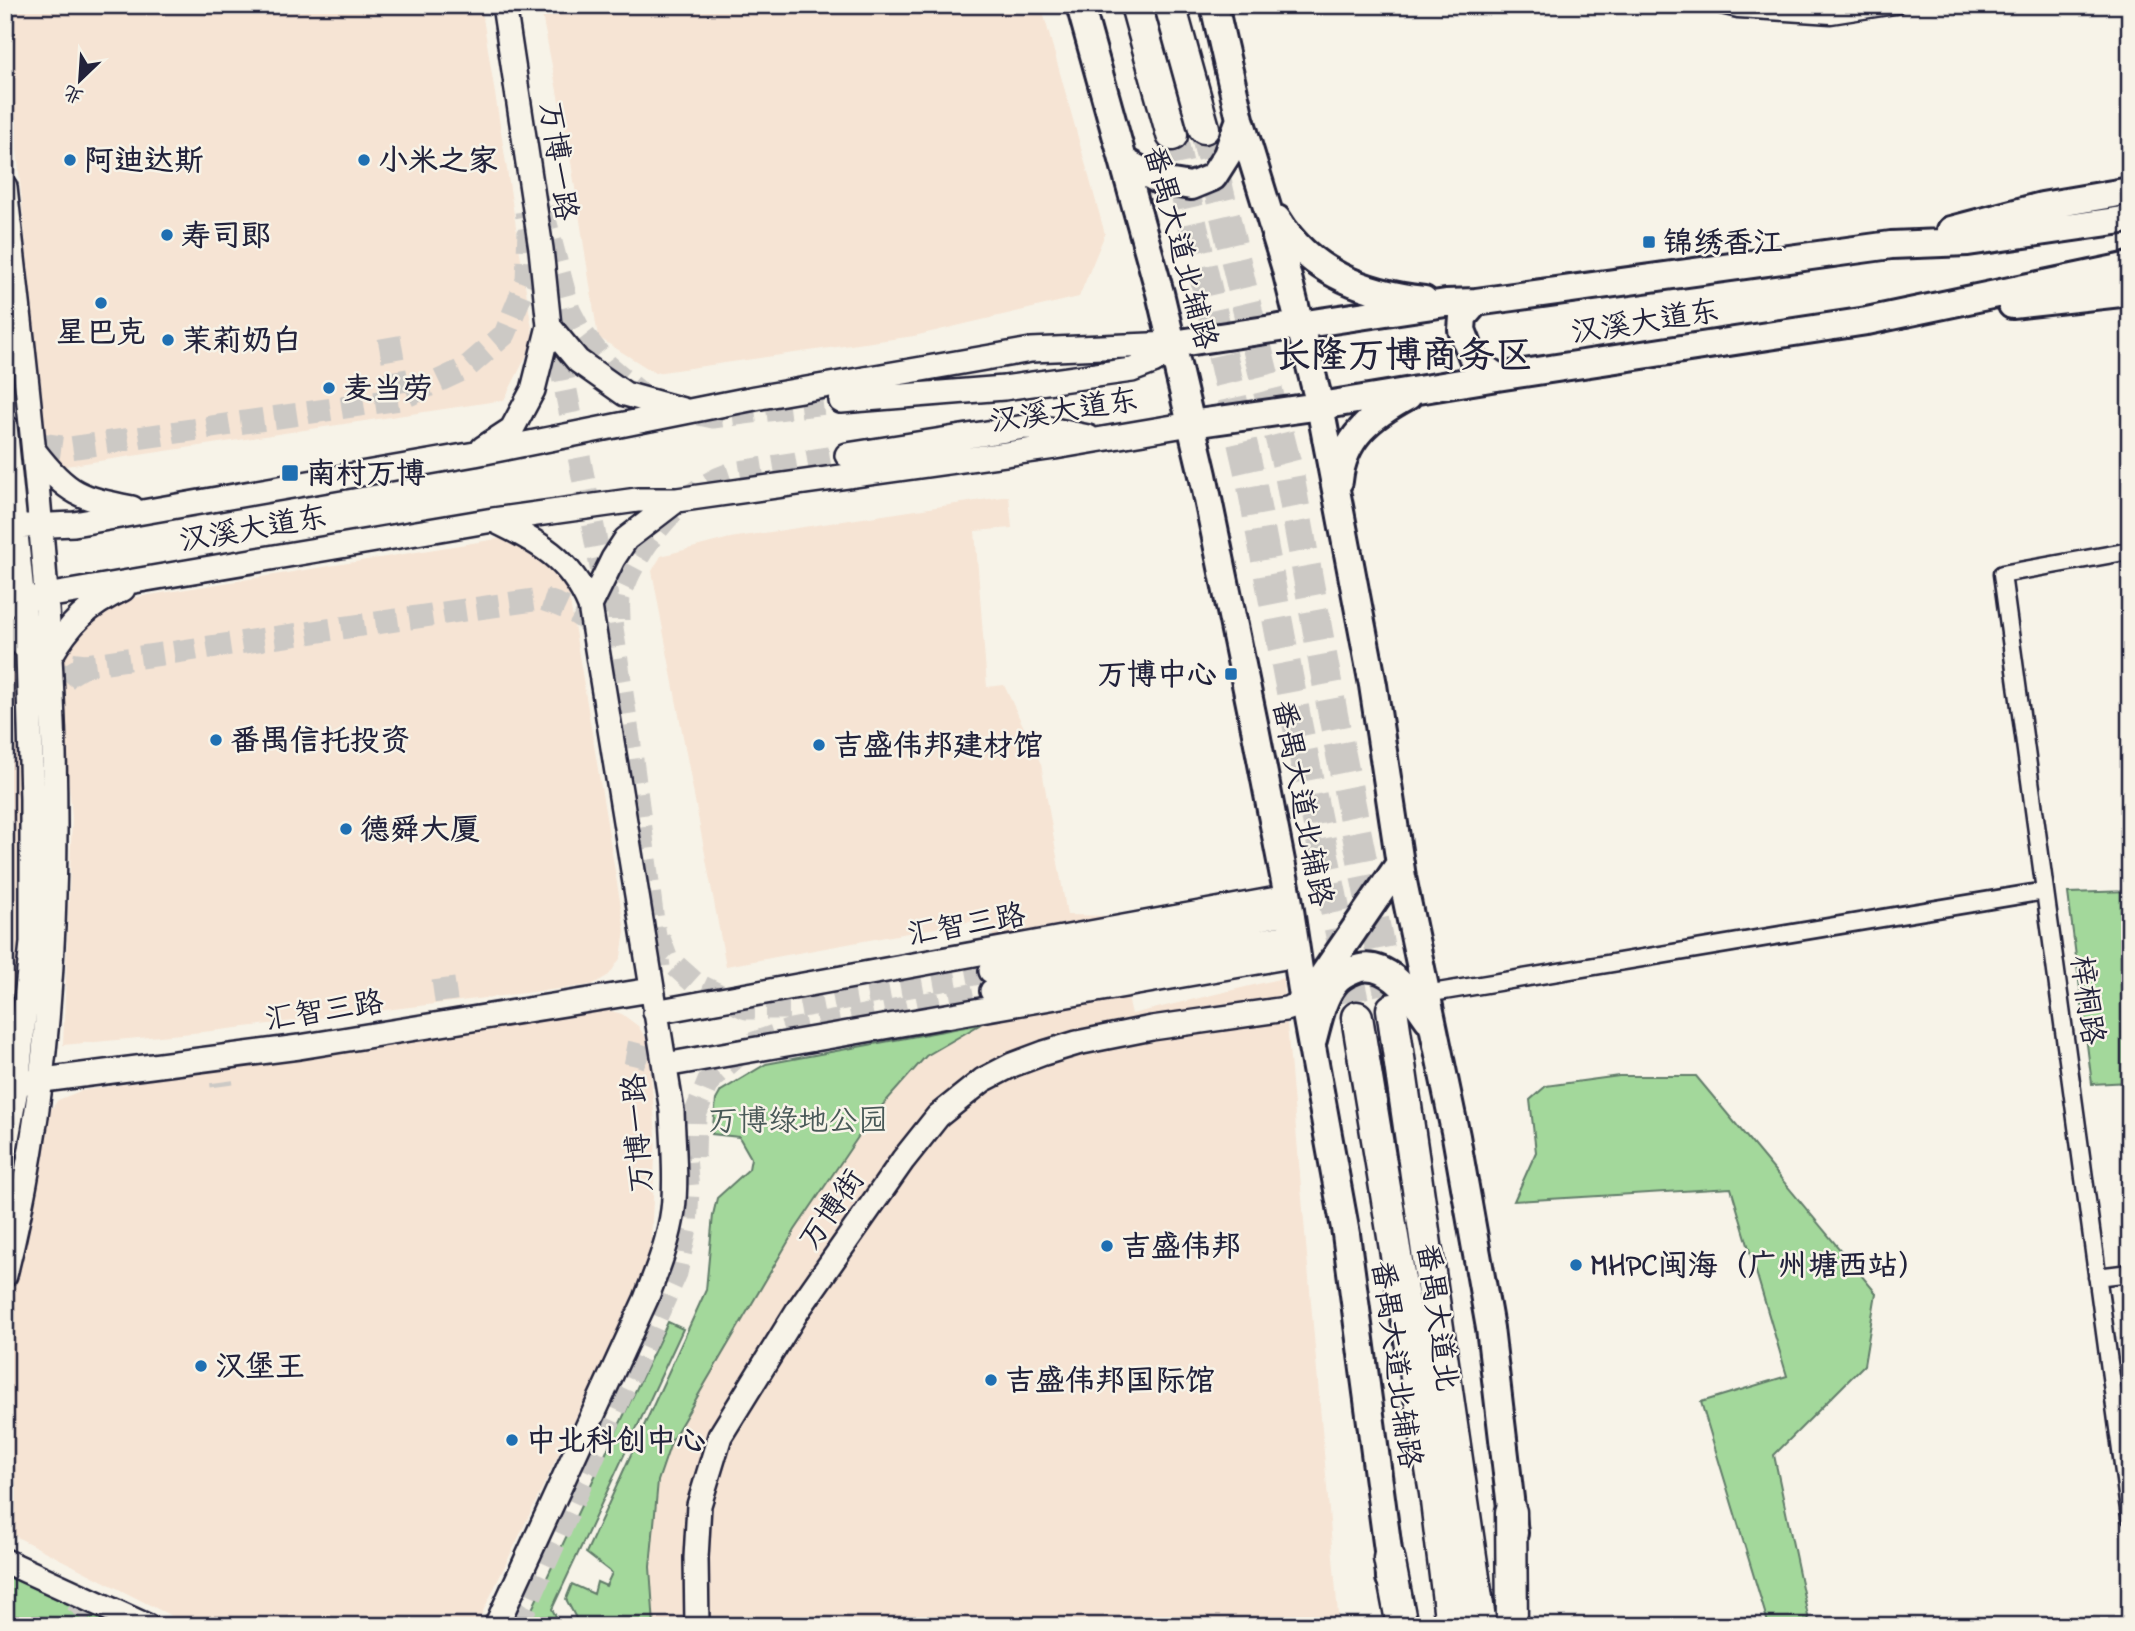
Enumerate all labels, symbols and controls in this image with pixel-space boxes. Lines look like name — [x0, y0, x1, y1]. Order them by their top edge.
north arrow — [46, 46, 116, 116]
text: 北 — [60, 77, 88, 109]
street label: 万博一路 — [526, 99, 586, 224]
place label: 阿迪达斯 — [84, 141, 204, 185]
place label: 小米之家 — [378, 141, 498, 185]
street label: 番禺大道北辅路 — [1130, 141, 1227, 355]
marker: 阿迪达斯 — [62, 152, 78, 168]
marker: 小米之家 — [356, 152, 372, 168]
place label: 寿司郎 — [181, 216, 271, 260]
place label: 锦绣香江 — [1663, 223, 1783, 267]
marker: 寿司郎 — [159, 227, 175, 243]
marker: 锦绣香江 — [1641, 234, 1657, 250]
street label: 汉溪大道东 — [1568, 291, 1723, 357]
marker: 星巴克 — [93, 295, 109, 311]
place label: 星巴克 — [56, 313, 146, 357]
place label: 茉莉奶白 — [182, 321, 302, 365]
district label: 长隆万博商务区 — [1274, 331, 1533, 385]
marker: 茉莉奶白 — [160, 332, 176, 348]
place label: 麦当劳 — [343, 369, 433, 413]
marker: 麦当劳 — [321, 380, 337, 396]
street label: 汉溪大道东 — [987, 380, 1142, 446]
place label: 南村万博 — [306, 454, 426, 498]
marker: 南村万博 — [280, 463, 300, 483]
street label: 汉溪大道东 — [176, 496, 331, 566]
place label: 万博中心 — [1097, 655, 1217, 699]
marker: 万博中心 — [1223, 666, 1239, 682]
street label: 番禺大道北辅路 — [1258, 696, 1342, 911]
place label: 番禺信托投资 — [230, 721, 410, 765]
place label: 吉盛伟邦建材馆 — [833, 726, 1043, 770]
marker: 番禺信托投资 — [208, 732, 224, 748]
marker: 吉盛伟邦建材馆 — [811, 737, 827, 753]
place label: 德舜大厦 — [360, 810, 480, 854]
marker: 德舜大厦 — [338, 821, 354, 837]
street label: 汇智三路 — [904, 895, 1029, 959]
street label: 梓桐路 — [2057, 953, 2113, 1048]
street label: 汇智三路 — [262, 982, 387, 1044]
street label: 万博一路 — [614, 1071, 666, 1194]
park label: 万博绿地公园 — [708, 1101, 888, 1145]
street label: 万博街 — [790, 1161, 877, 1260]
place label: 吉盛伟邦 — [1121, 1227, 1241, 1271]
marker: 吉盛伟邦 — [1099, 1238, 1115, 1254]
street label: 番禺大道北 — [1403, 1240, 1467, 1395]
place label: MHPC闽海（广州塘西站） — [1590, 1246, 1928, 1290]
street label: 番禺大道北辅路 — [1358, 1257, 1430, 1471]
marker: MHPC闽海（广州塘西站） — [1568, 1257, 1584, 1273]
place label: 汉堡王 — [215, 1347, 305, 1391]
marker: 汉堡王 — [193, 1358, 209, 1374]
place label: 吉盛伟邦国际馆 — [1005, 1361, 1215, 1405]
marker: 吉盛伟邦国际馆 — [983, 1372, 999, 1388]
place label: 中北科创中心 — [526, 1421, 706, 1465]
marker: 中北科创中心 — [504, 1432, 520, 1448]

